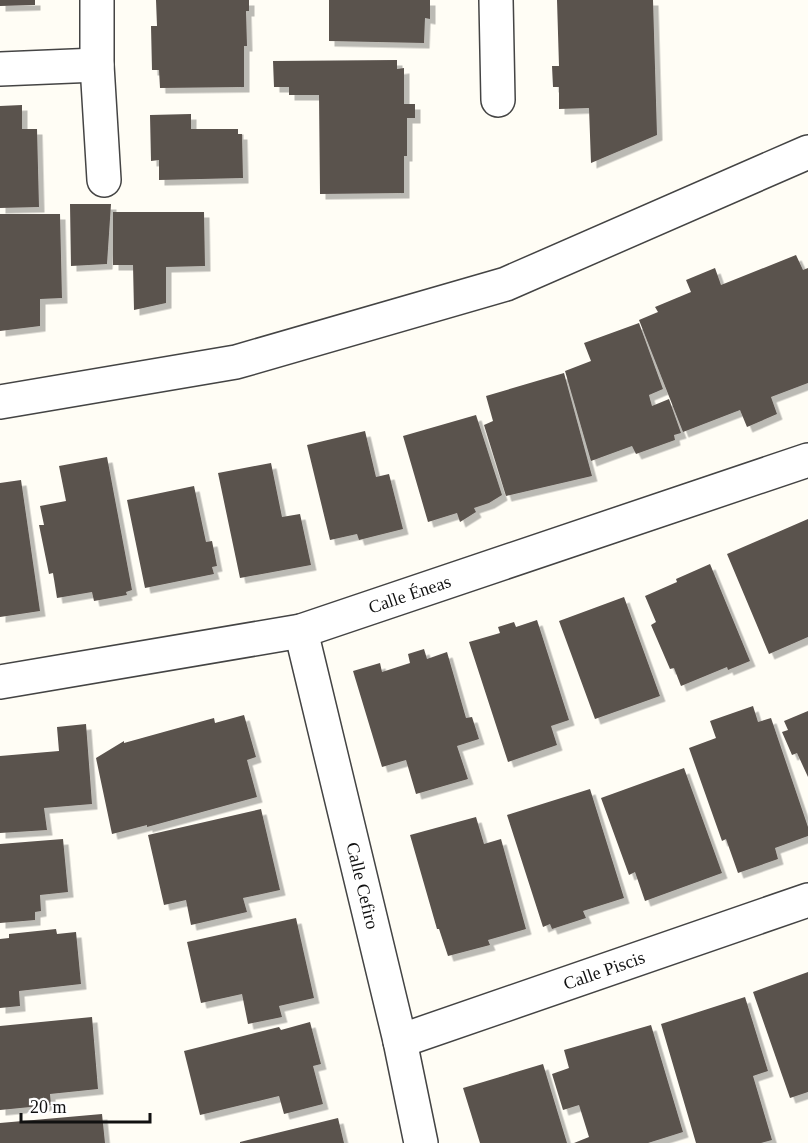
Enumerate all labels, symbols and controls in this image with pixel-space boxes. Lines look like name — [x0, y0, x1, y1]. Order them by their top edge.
street label: Calle Éneas — [366, 571, 453, 617]
street label: Calle Cefiro — [342, 840, 383, 931]
street label: Calle Piscis — [561, 947, 647, 994]
scale bar — [21, 1086, 150, 1124]
text: 20 m — [30, 1097, 67, 1117]

